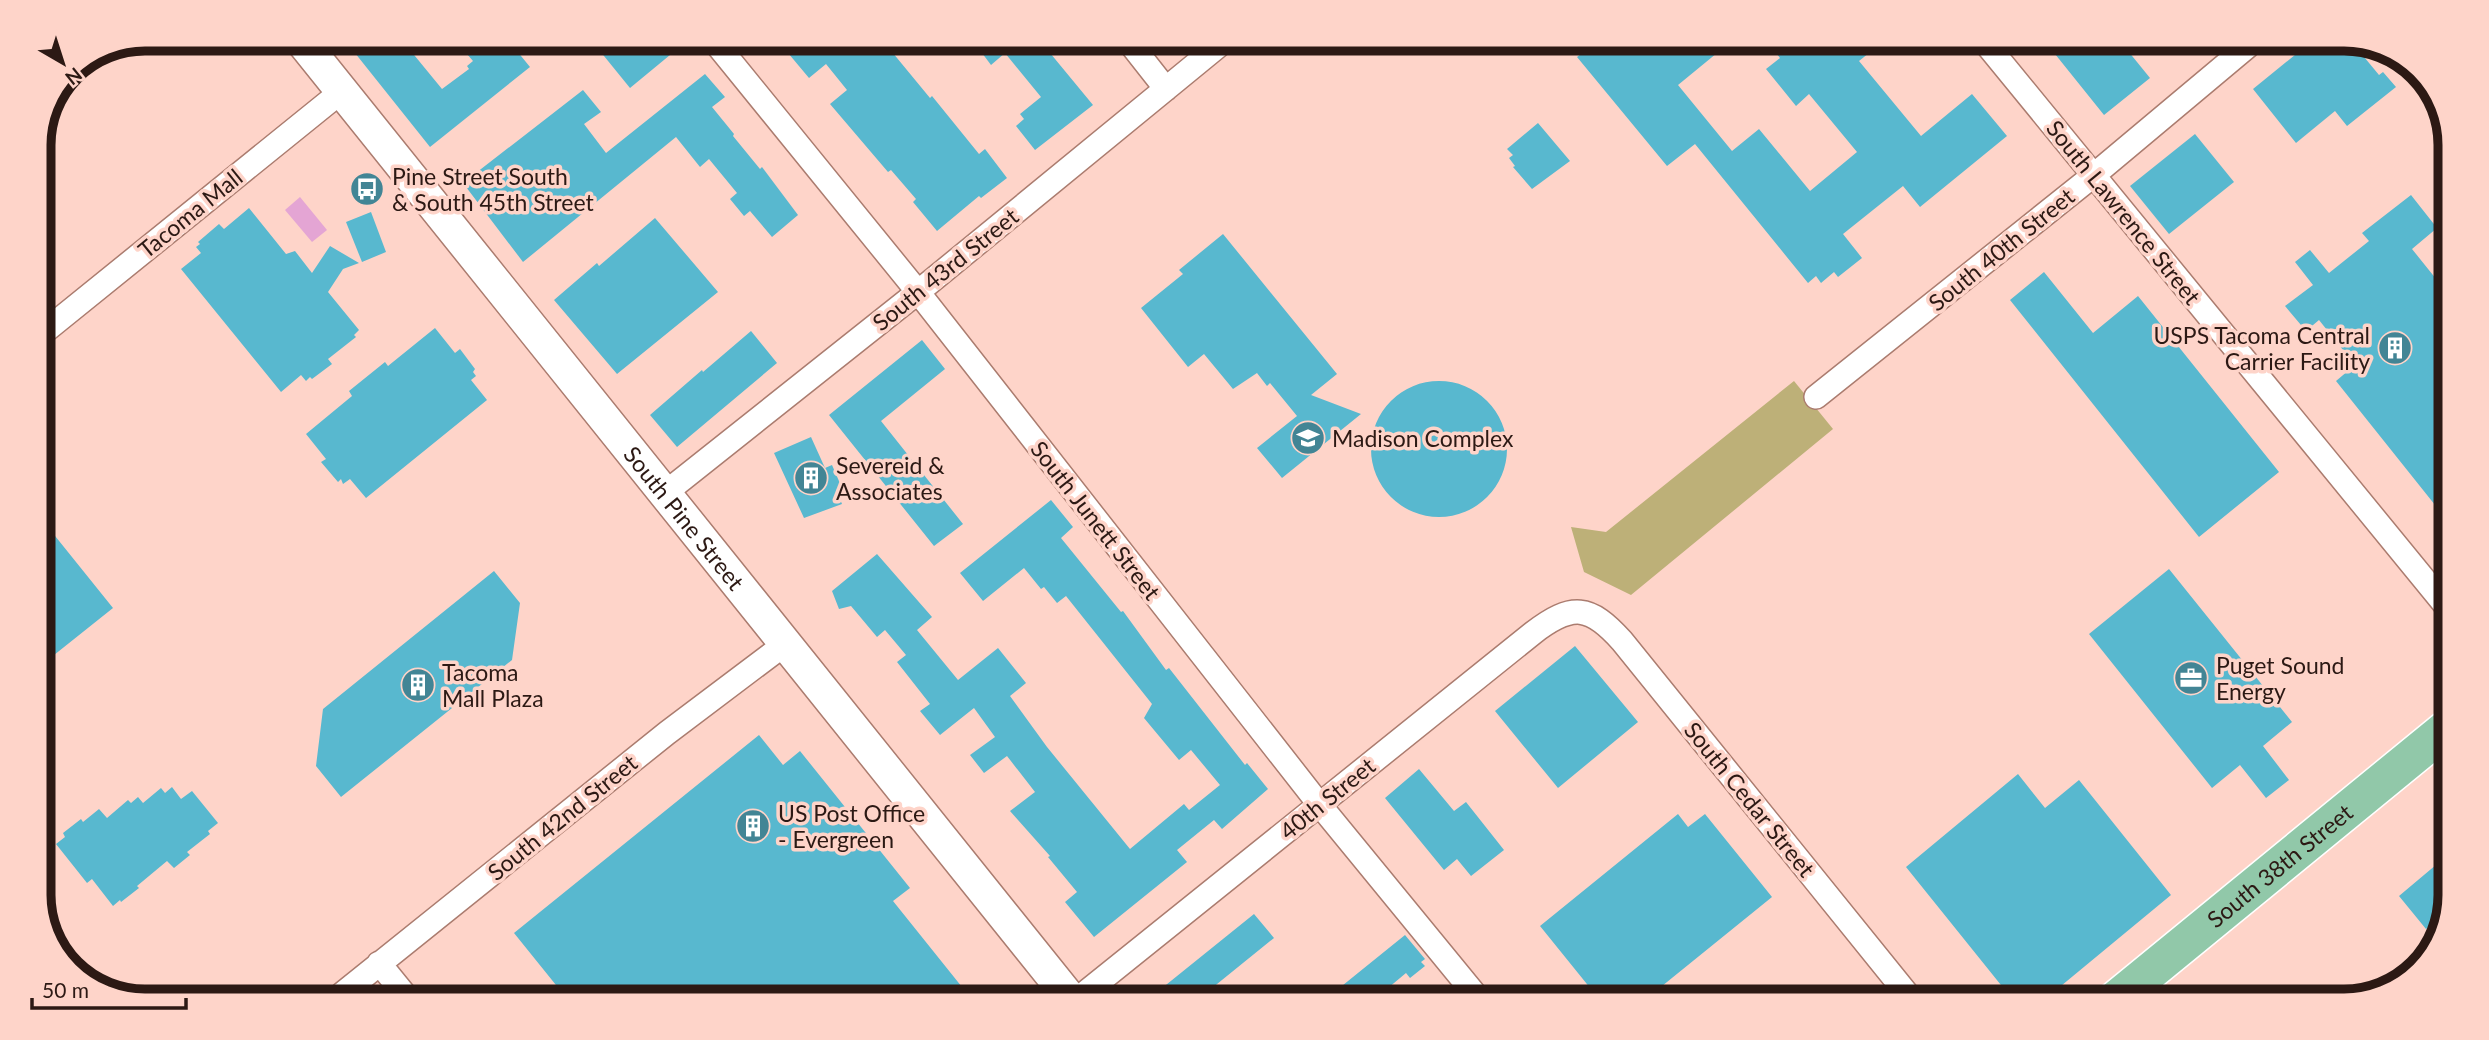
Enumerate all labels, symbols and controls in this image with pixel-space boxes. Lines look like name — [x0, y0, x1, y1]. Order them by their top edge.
north arrow — [28, 28, 98, 98]
text: N — [61, 63, 87, 90]
street label: South Lawrence Street — [2041, 114, 2207, 310]
place label: Pine Street South & South 45th Street — [392, 162, 594, 216]
street label: Tacoma Mall — [132, 163, 248, 263]
bus stop icon: Pine Street South & South 45th Street — [348, 170, 386, 208]
street label: South 40th Street — [1922, 181, 2080, 316]
street label: South 43rd Street — [867, 201, 1024, 336]
place label: USPS Tacoma Central Carrier Facility — [2153, 321, 2370, 375]
building icon: USPS Tacoma Central Carrier Facility — [2376, 329, 2414, 367]
school or university icon: Madison Complex — [1289, 419, 1327, 457]
place label: Madison Complex — [1332, 424, 1514, 452]
street label: South Junett Street — [1025, 435, 1167, 606]
street label: South Pine Street — [618, 440, 751, 596]
place label: Severeid & Associates — [836, 451, 945, 505]
building icon: Severeid & Associates — [792, 459, 830, 497]
place label: Puget Sound Energy — [2216, 651, 2345, 705]
place label: Tacoma Mall Plaza — [442, 658, 544, 712]
office icon: Puget Sound Energy — [2172, 659, 2210, 697]
building icon: Tacoma Mall Plaza — [399, 666, 437, 704]
street label: South Cedar Street — [1679, 716, 1822, 883]
street label: South 42nd Street — [482, 748, 643, 886]
street label: 40th Street — [1274, 751, 1381, 845]
street label: South 38th Street — [2201, 797, 2358, 933]
place label: US Post Office - Evergreen — [778, 799, 925, 853]
building icon: US Post Office - Evergreen — [734, 807, 772, 845]
scale bar — [32, 967, 186, 1011]
text: 50 m — [42, 977, 89, 1002]

